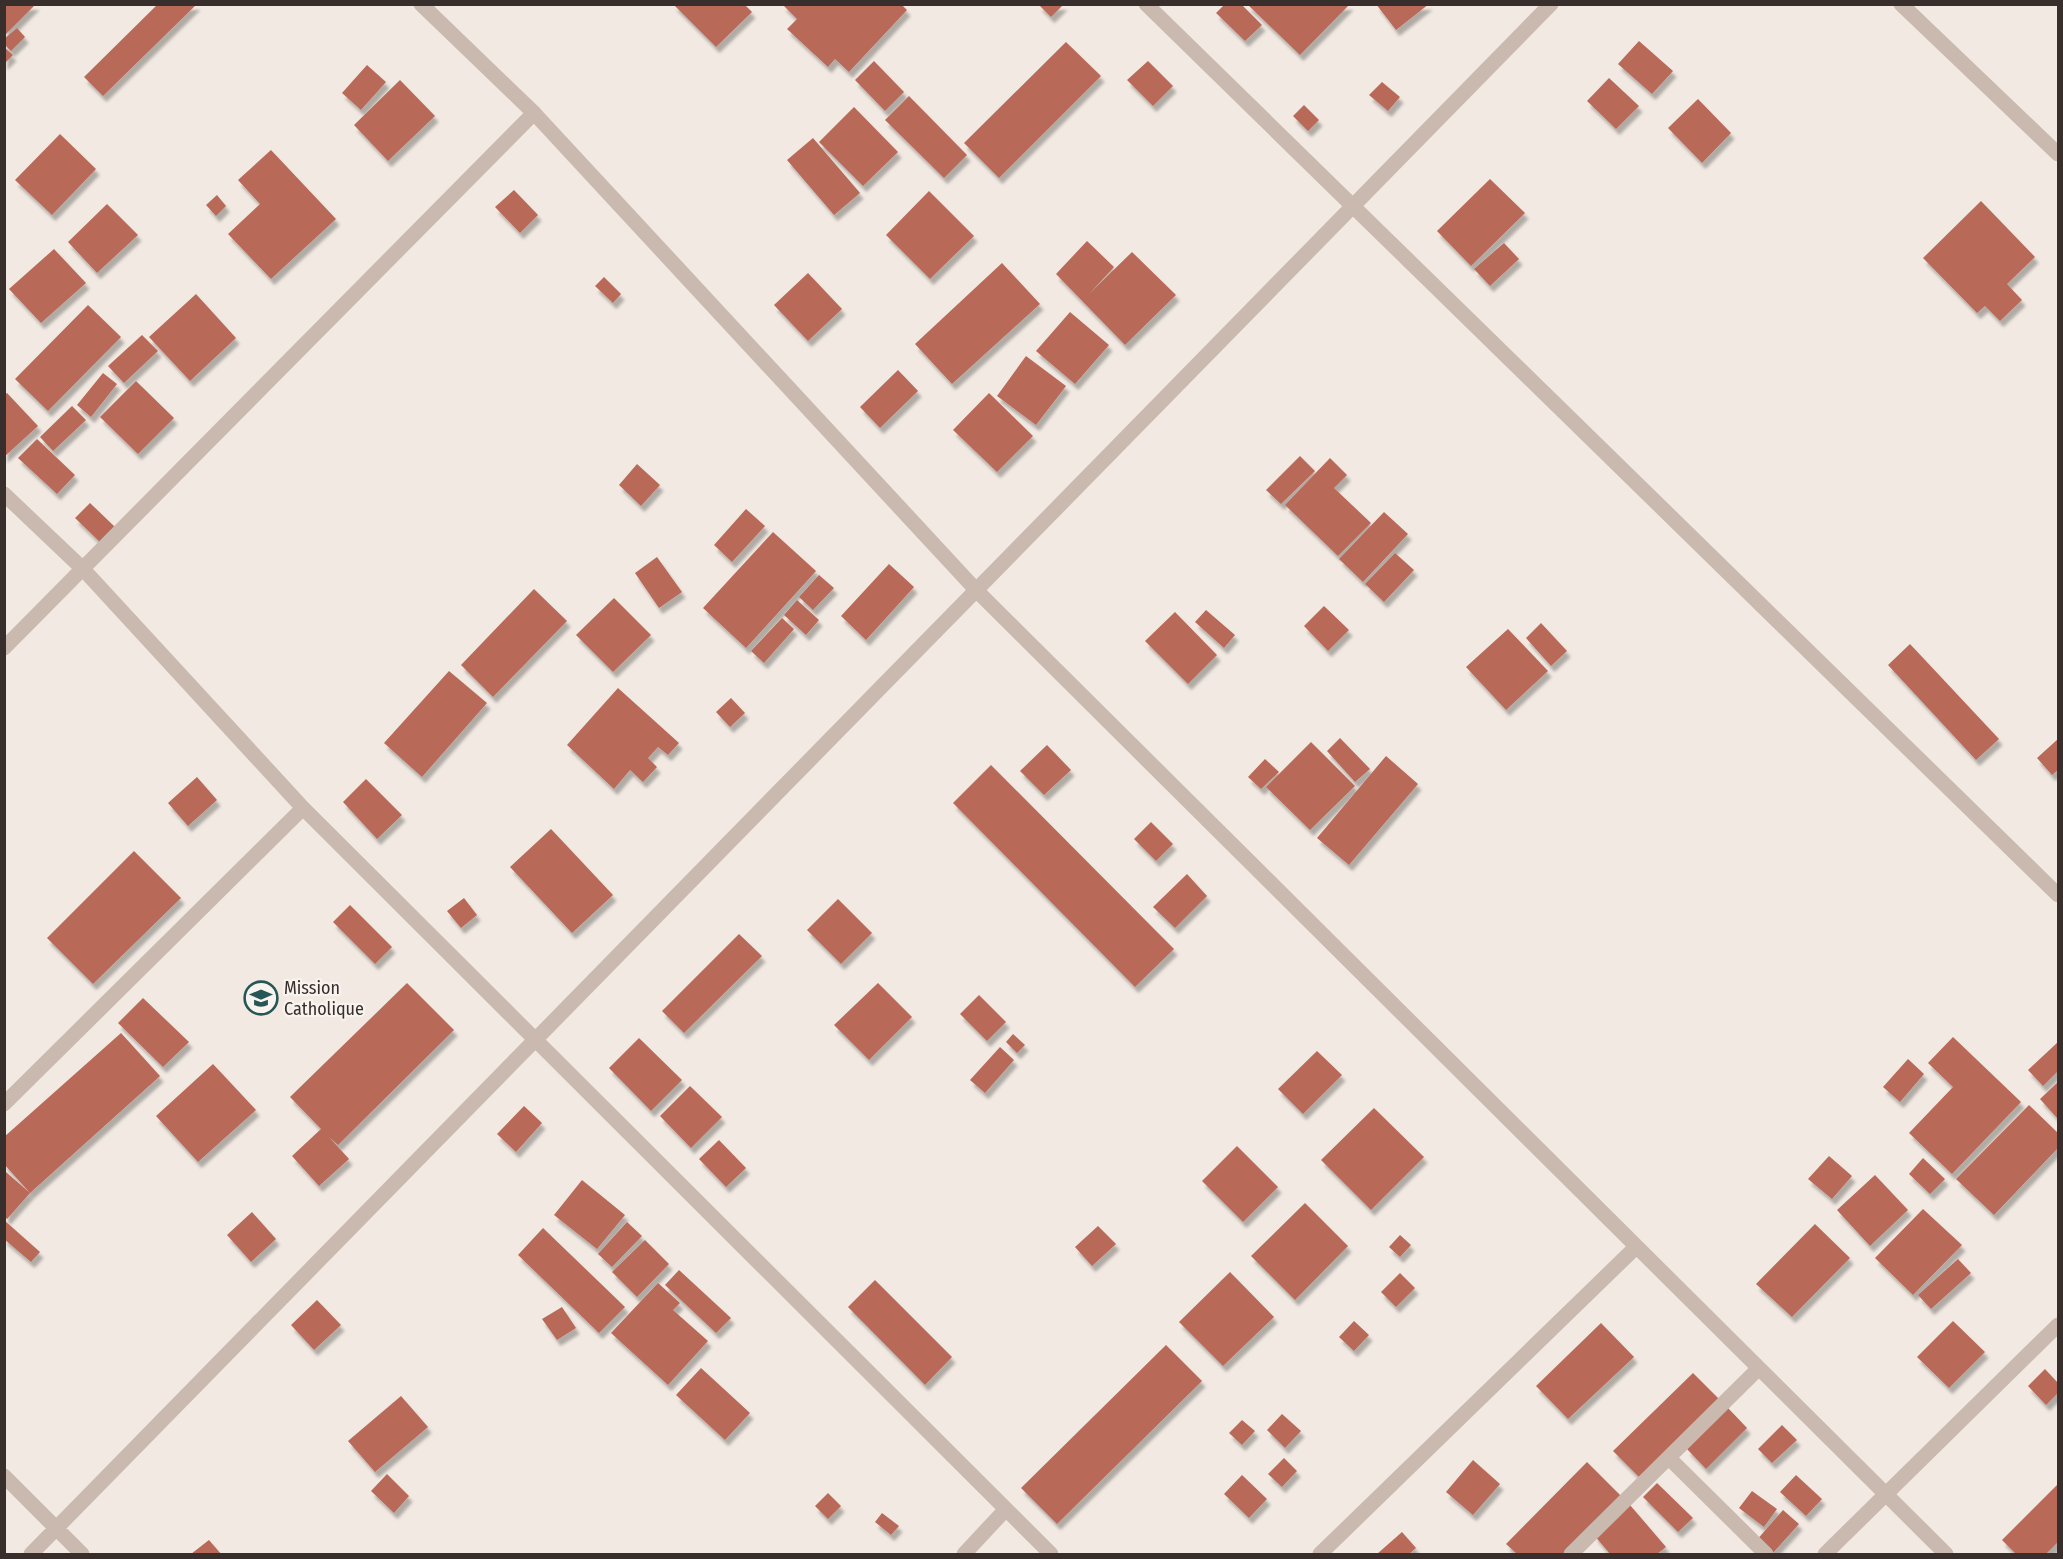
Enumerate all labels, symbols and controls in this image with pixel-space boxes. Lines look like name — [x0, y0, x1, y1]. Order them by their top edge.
place label: Mission Catholique — [284, 977, 364, 1020]
school or university icon: Mission Catholique — [243, 980, 279, 1016]

